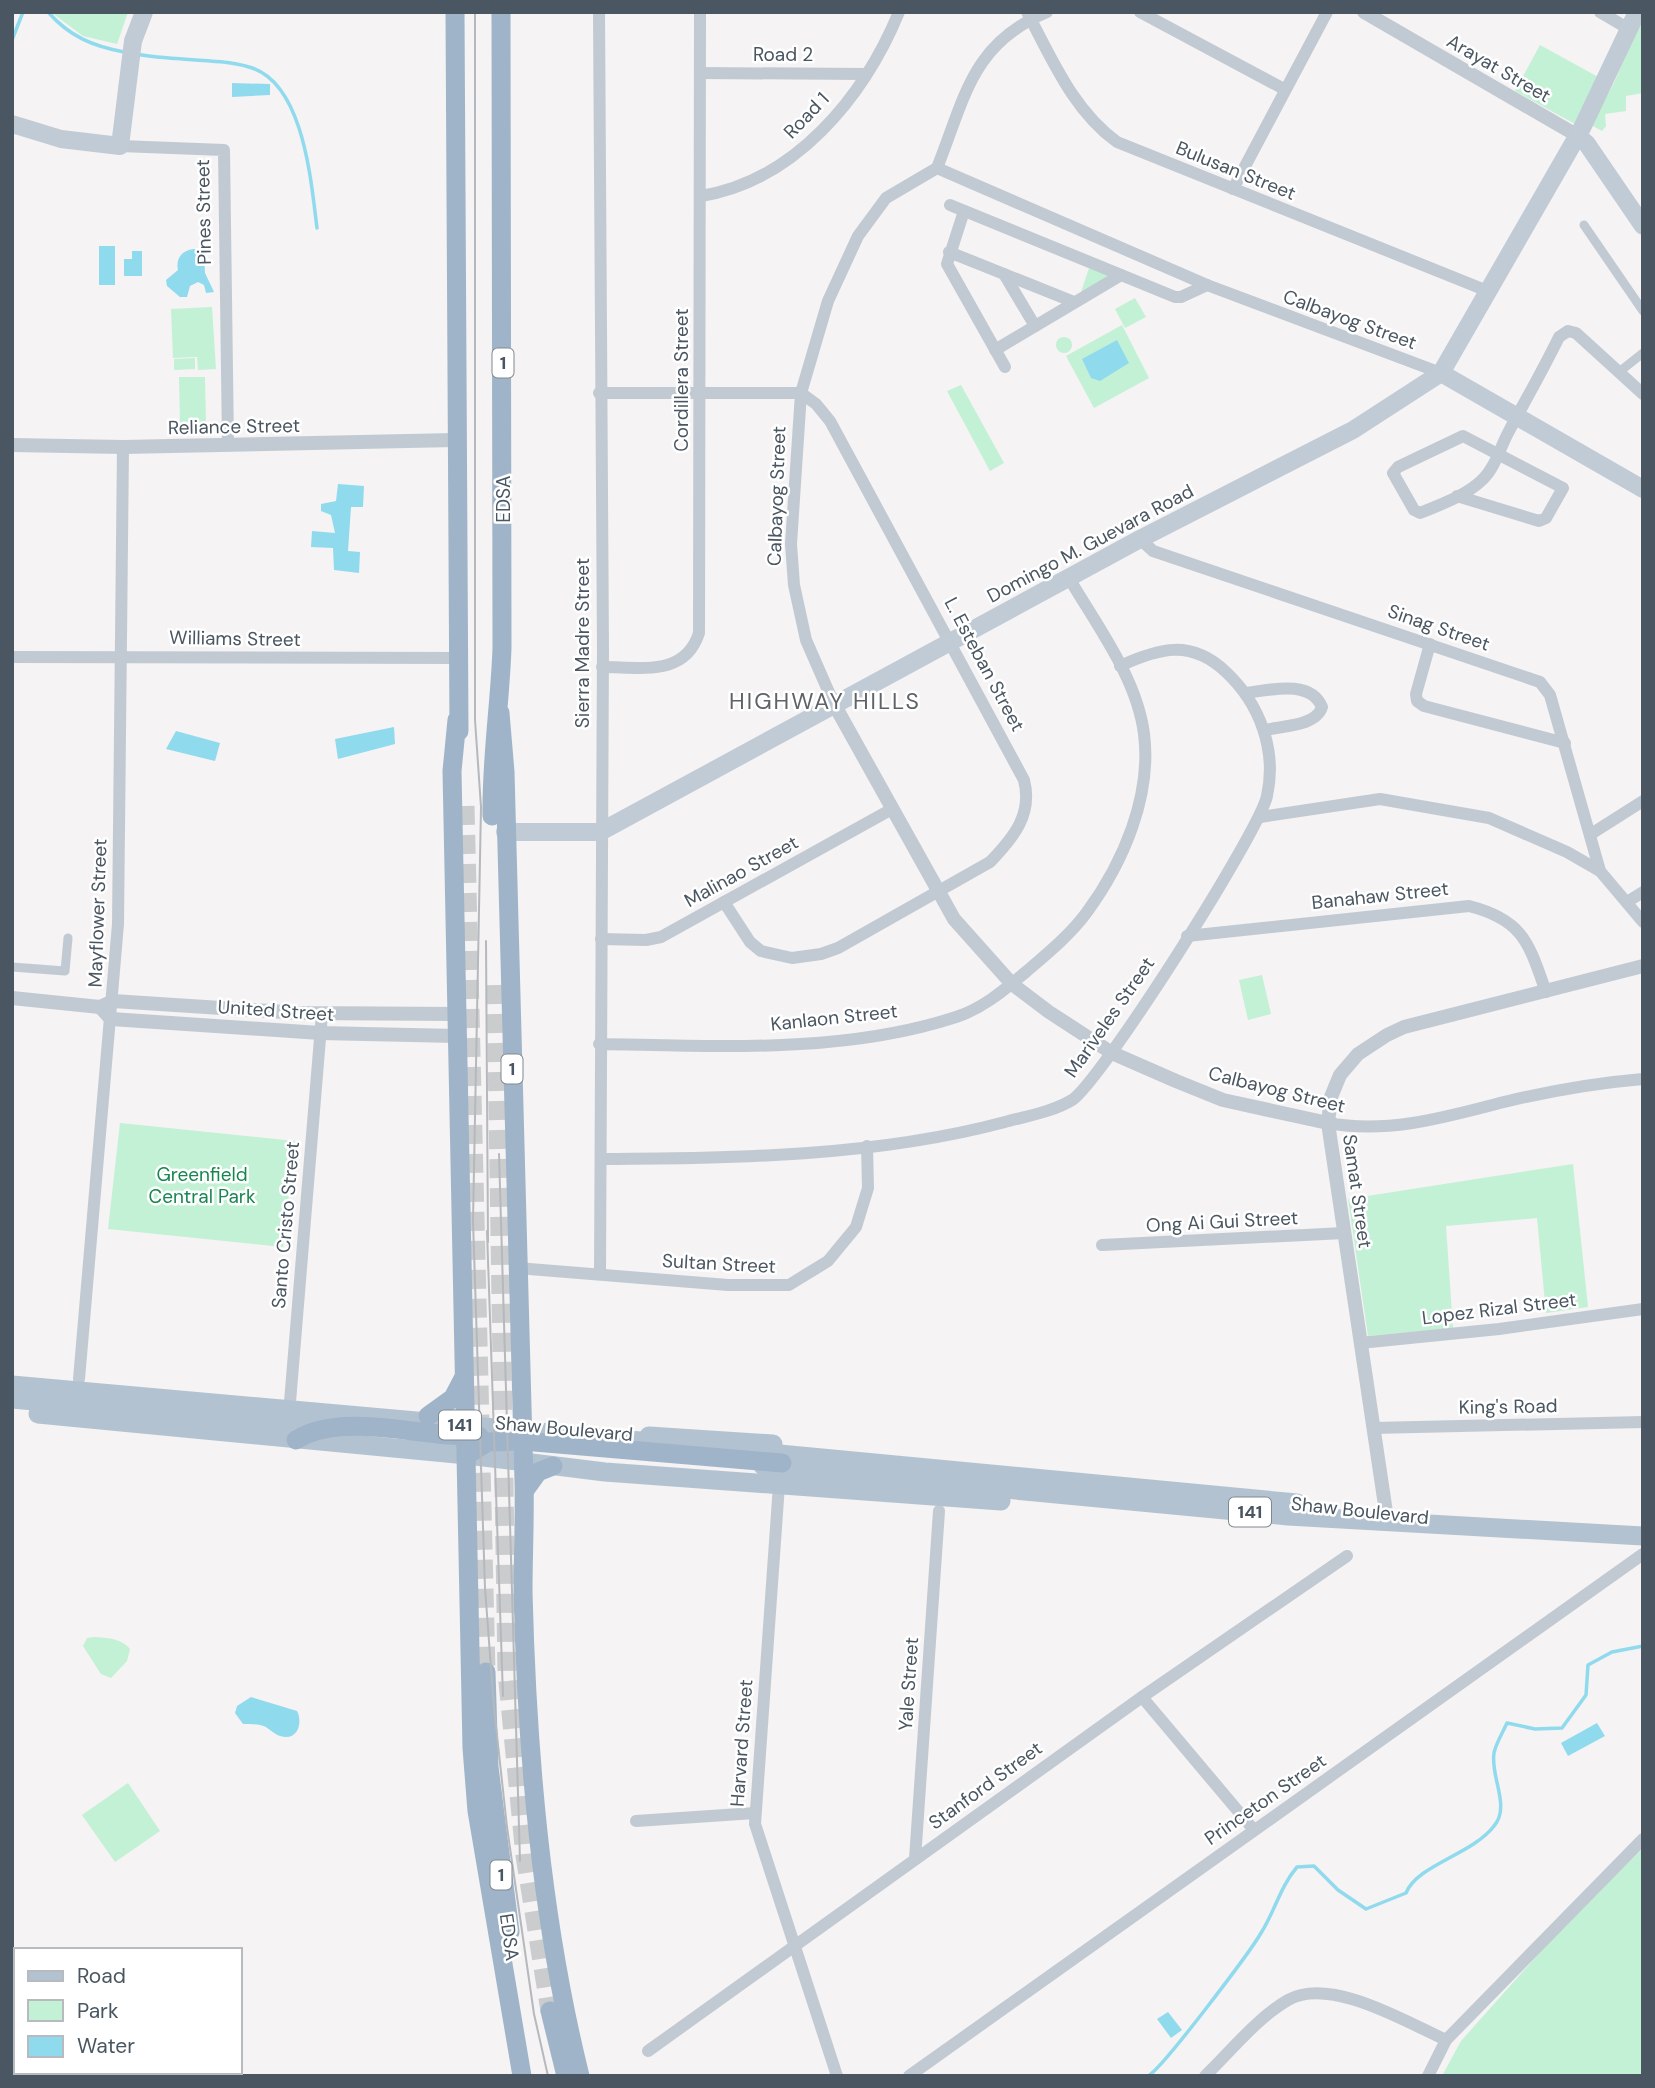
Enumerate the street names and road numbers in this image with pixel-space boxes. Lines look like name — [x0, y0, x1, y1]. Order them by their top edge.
street label: Arayat Street — [1442, 29, 1555, 108]
street label: Road 2 — [753, 42, 813, 67]
street label: Road 1 — [778, 87, 835, 144]
street label: Bulusan Street — [1172, 135, 1299, 206]
street label: Pines Street — [190, 159, 217, 265]
street label: Calbayog Street — [1280, 284, 1420, 355]
street label: Cordillera Street — [669, 308, 694, 452]
road number: 1 — [492, 348, 514, 377]
street label: Reliance Street — [168, 413, 300, 440]
street label: Calbayog Street — [762, 426, 791, 567]
street label: EDSA — [491, 475, 516, 523]
street label: Domingo M. Guevara Road — [983, 478, 1198, 609]
street label: Sierra Madre Street — [570, 558, 595, 728]
street label: L. Esteban Street — [939, 593, 1031, 736]
street label: Sinag Street — [1385, 598, 1493, 657]
street label: Williams Street — [169, 625, 301, 652]
street label: Malinao Street — [680, 830, 803, 913]
street label: Mayflower Street — [82, 838, 113, 988]
street label: Banahaw Street — [1310, 876, 1450, 915]
street label: Mariveles Street — [1059, 952, 1160, 1082]
street label: United Street — [217, 994, 335, 1027]
street label: Kanlaon Street — [769, 998, 899, 1037]
road number: 1 — [502, 1054, 522, 1084]
street label: Calbayog Street — [1206, 1060, 1348, 1119]
street label: Samat Street — [1337, 1133, 1378, 1250]
street label: Santo Cristo Street — [266, 1141, 305, 1310]
street label: Ong Ai Gui Street — [1145, 1205, 1299, 1238]
street label: Sultan Street — [662, 1248, 776, 1279]
street label: Lopez Rizal Street — [1420, 1287, 1578, 1330]
street label: King's Road — [1458, 1393, 1558, 1420]
road number: 141 — [439, 1410, 481, 1440]
street label: Shaw Boulevard — [494, 1410, 634, 1447]
street label: Shaw Boulevard — [1290, 1491, 1430, 1530]
road number: 141 — [1229, 1498, 1271, 1526]
street label: Yale Street — [893, 1636, 924, 1732]
street label: Harvard Street — [725, 1678, 758, 1808]
street label: Stanford Street — [924, 1736, 1047, 1835]
street label: Princeton Street — [1200, 1748, 1331, 1851]
road number: 1 — [490, 1860, 512, 1889]
street label: EDSA — [494, 1912, 525, 1963]

